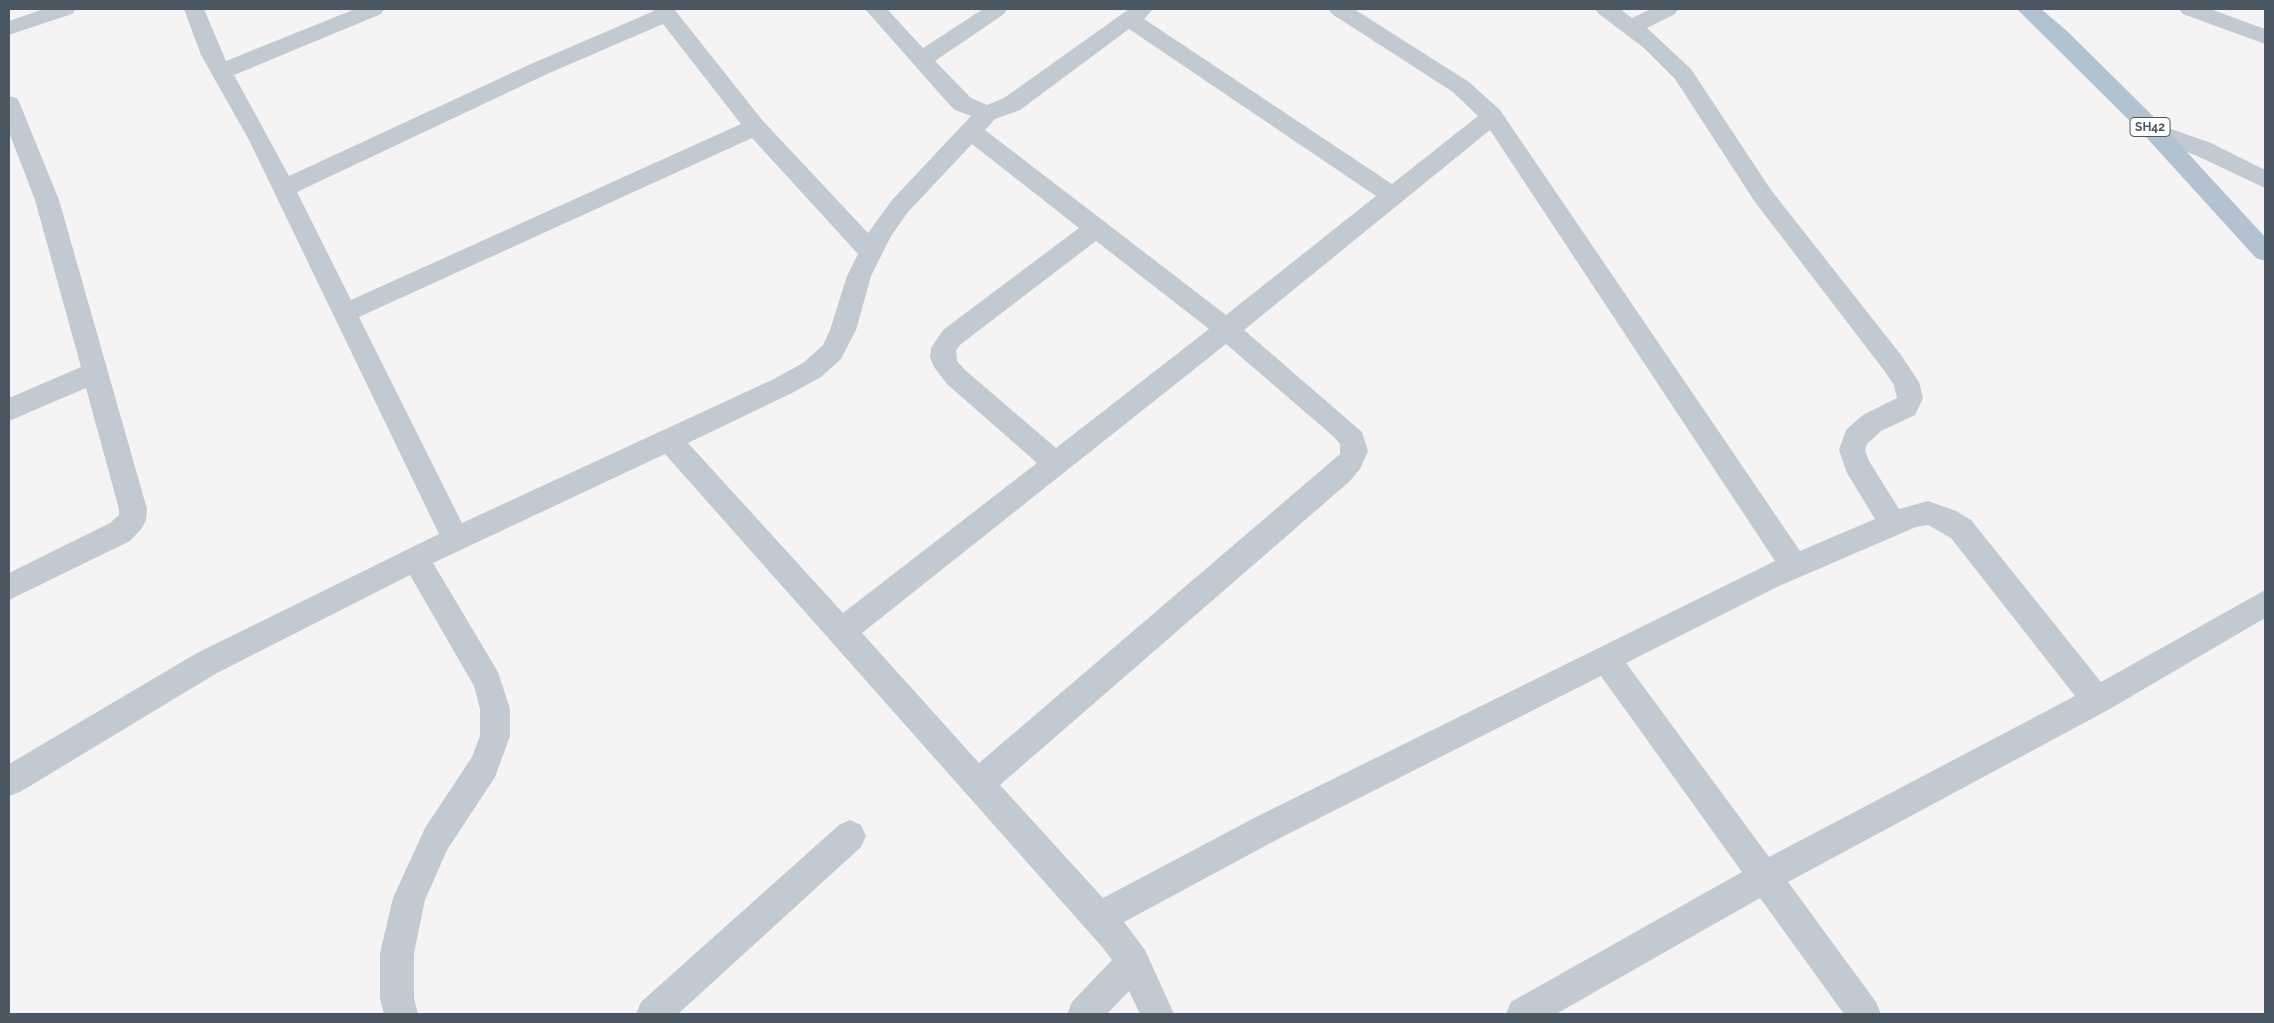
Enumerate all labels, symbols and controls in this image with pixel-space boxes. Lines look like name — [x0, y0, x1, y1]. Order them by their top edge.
road number: SH42 — [2130, 118, 2170, 136]

